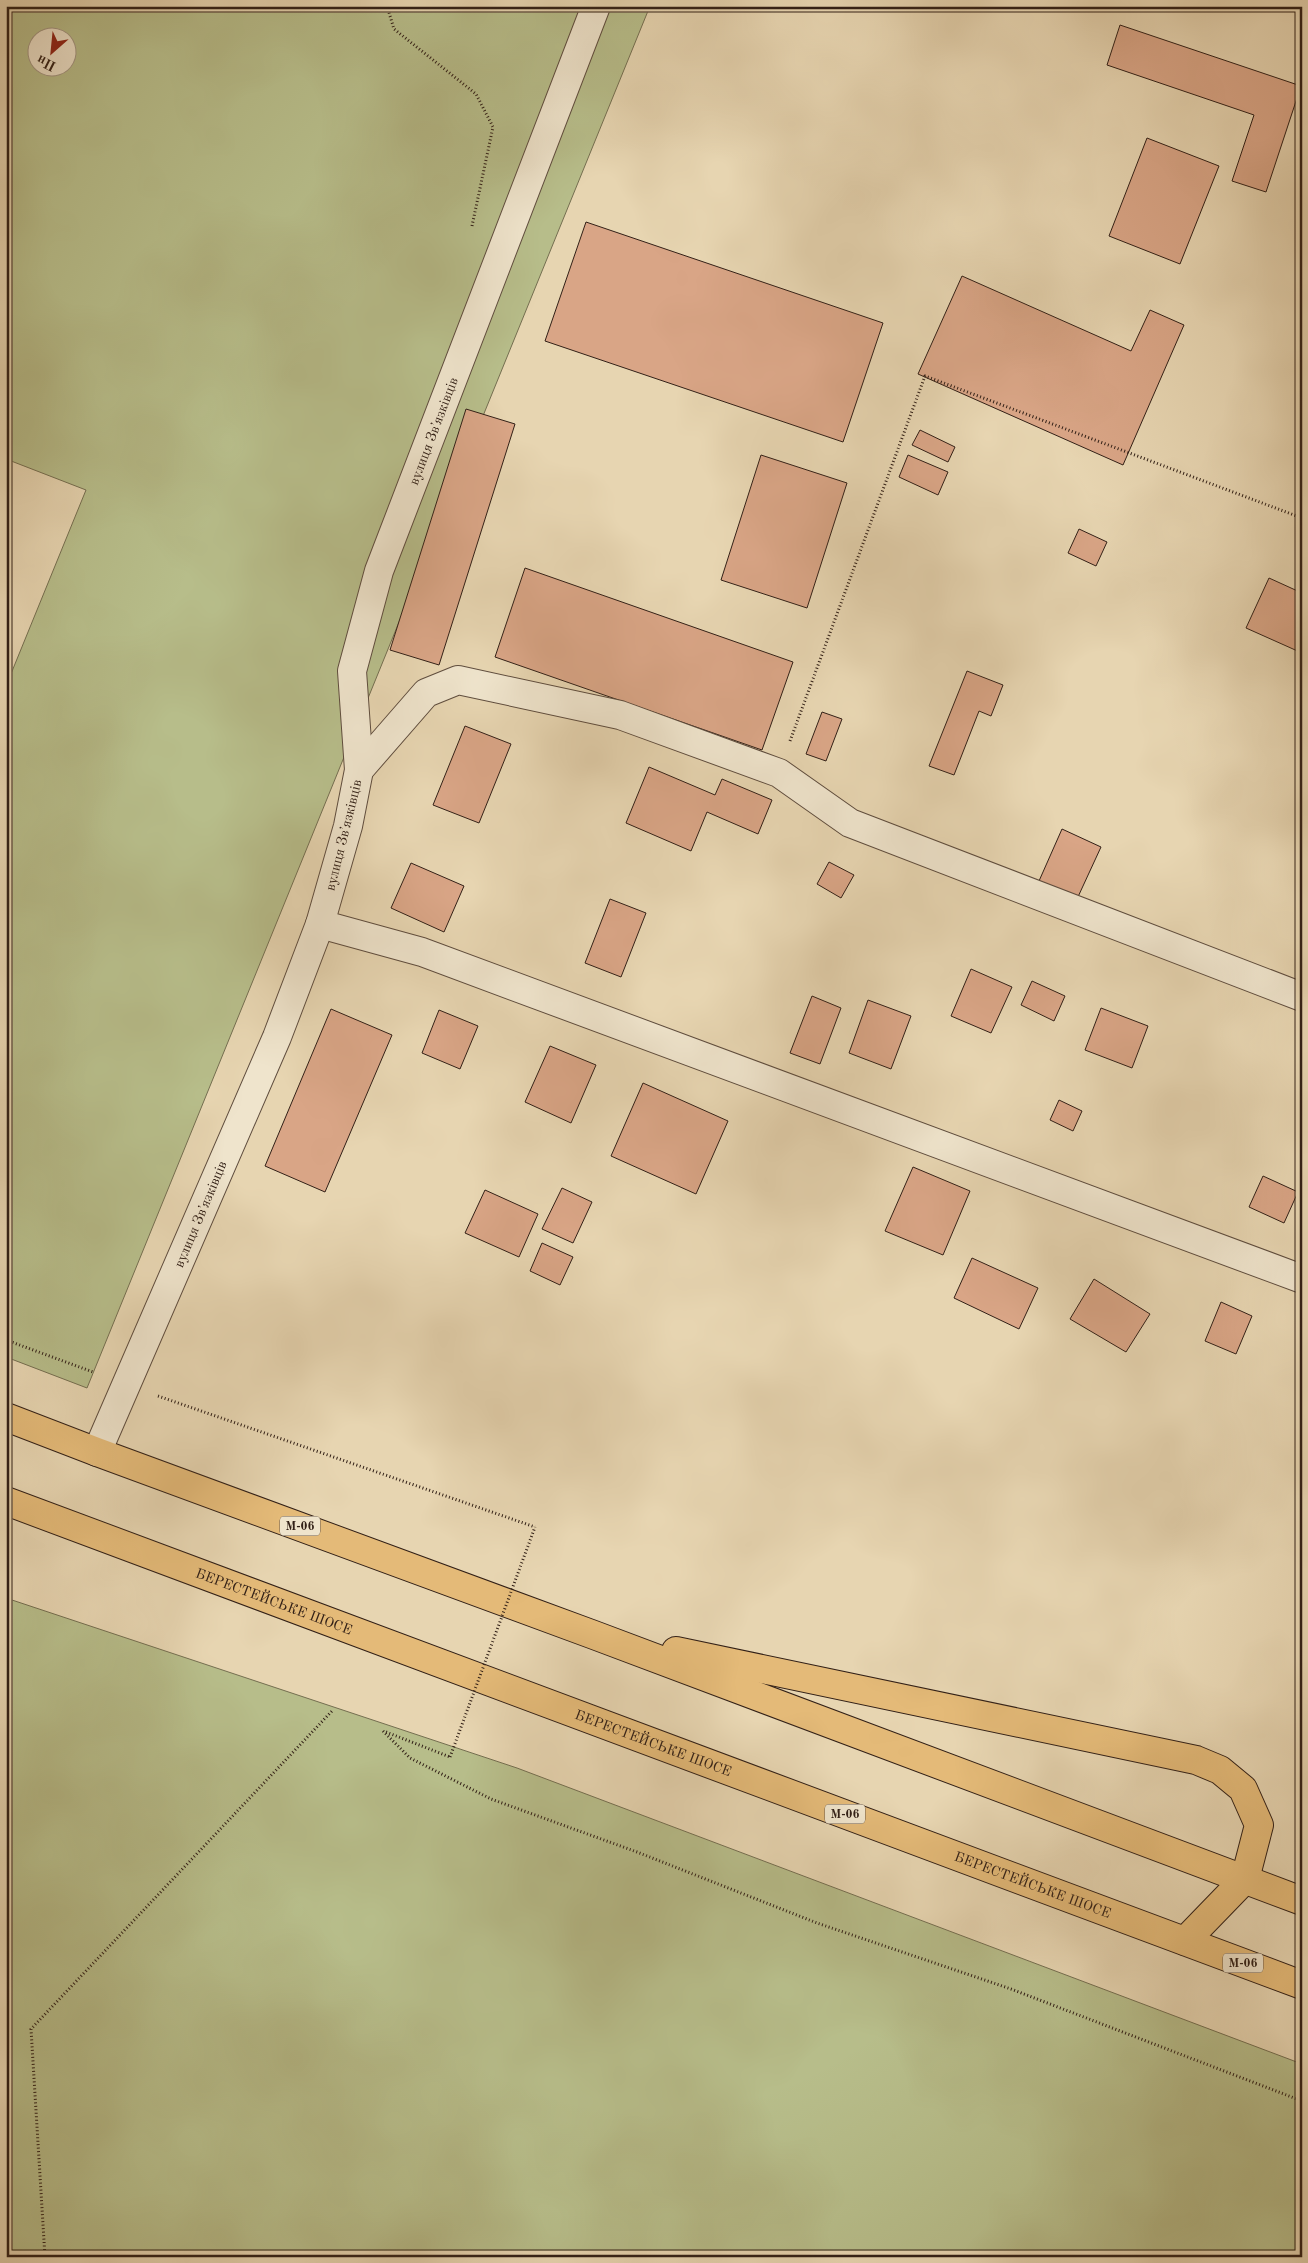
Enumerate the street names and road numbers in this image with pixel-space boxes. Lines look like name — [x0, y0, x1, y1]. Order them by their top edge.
street label: вулиця Звʼязківців — [407, 375, 461, 487]
street label: вулиця Звʼязківців — [323, 778, 365, 892]
street label: вулиця Звʼязківців — [172, 1159, 230, 1270]
road number: М-06 — [280, 1516, 320, 1535]
street label: БЕРЕСТЕЙСЬКЕ ШОСЕ — [193, 1566, 354, 1638]
street label: БЕРЕСТЕЙСЬКЕ ШОСЕ — [573, 1708, 733, 1779]
road number: М-06 — [825, 1805, 865, 1824]
street label: БЕРЕСТЕЙСЬКЕ ШОСЕ — [952, 1850, 1113, 1921]
road number: М-06 — [1223, 1954, 1263, 1972]

